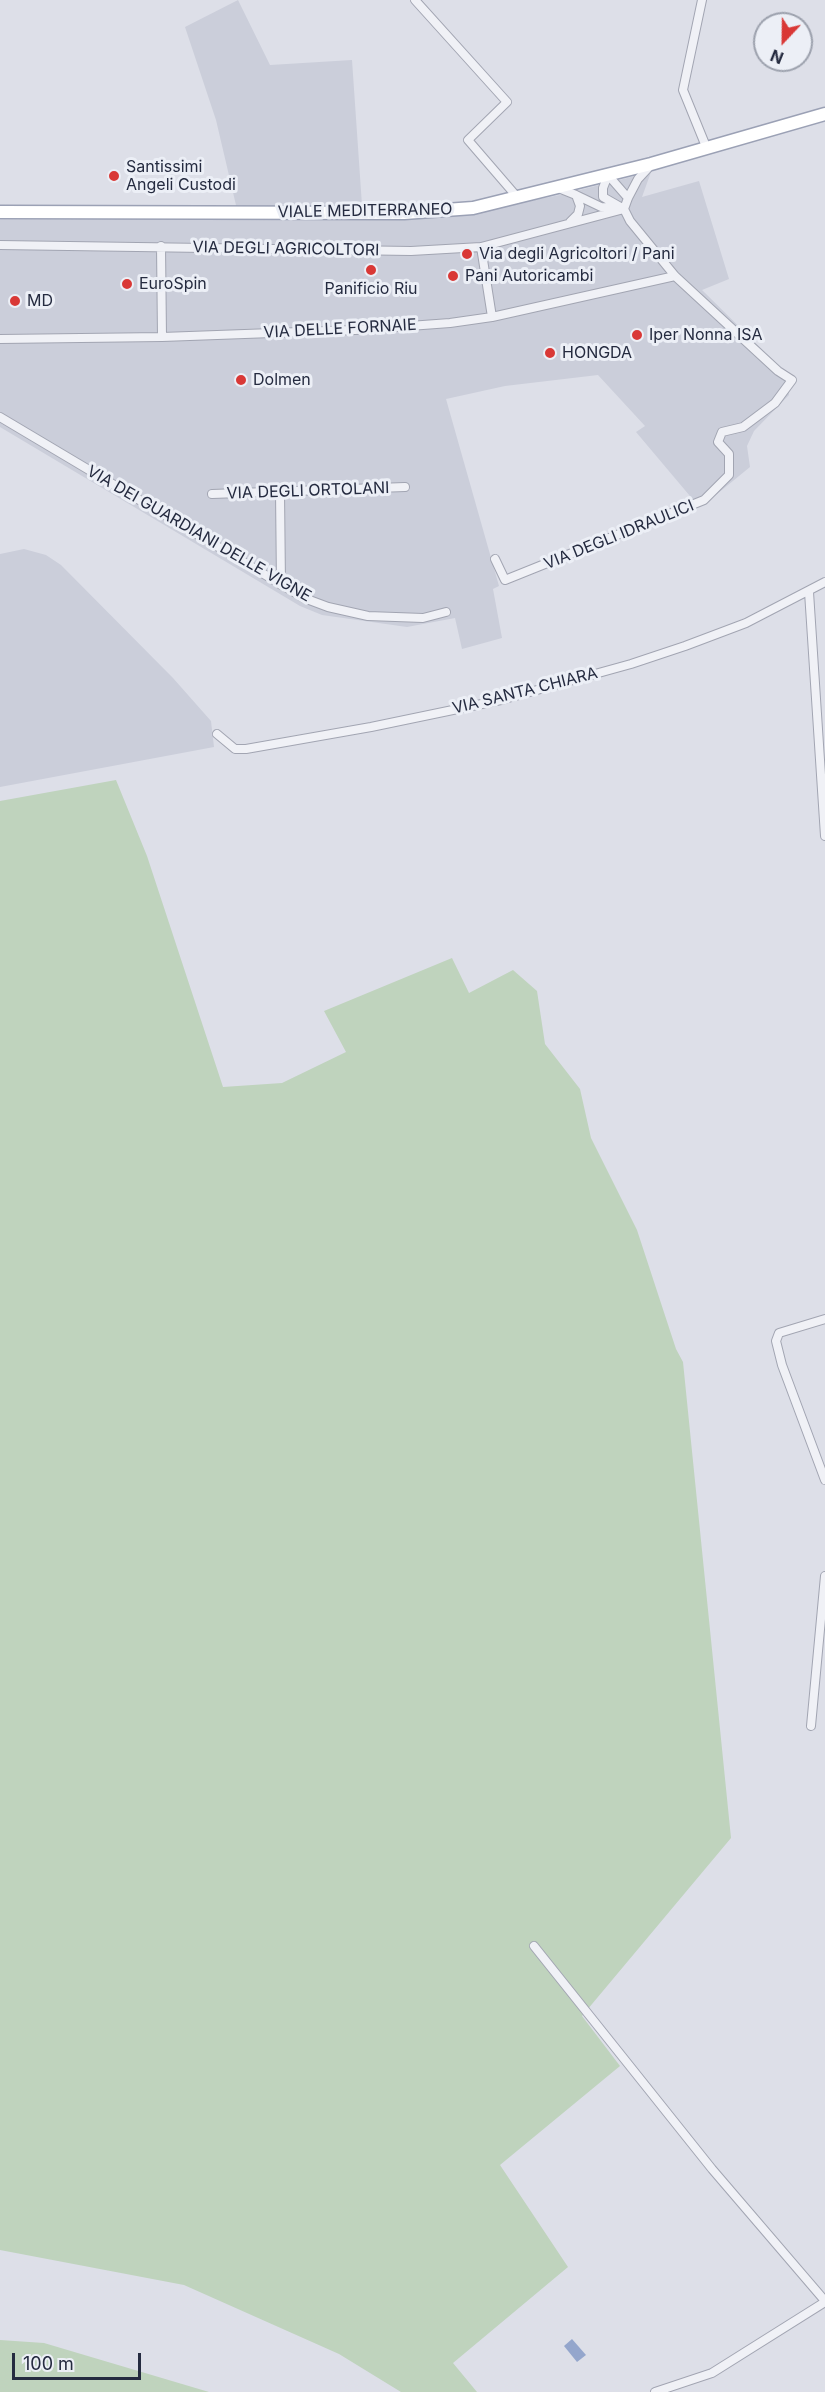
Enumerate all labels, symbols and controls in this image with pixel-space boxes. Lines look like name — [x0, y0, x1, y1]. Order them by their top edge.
north arrow — [753, 12, 813, 72]
text: N — [768, 45, 786, 68]
place label: Santissimi Angeli Custodi — [126, 157, 236, 195]
marker: Santissimi Angeli Custodi — [107, 169, 121, 183]
street label: VIALE MEDITERRANEO — [277, 200, 453, 222]
street label: VIA DEGLI AGRICOLTORI — [192, 238, 380, 260]
place label: Via degli Agricoltori / Pani — [479, 244, 675, 264]
marker: Via degli Agricoltori / Pani — [460, 247, 474, 261]
marker: Panificio Riu — [364, 263, 378, 277]
place label: Pani Autoricambi — [465, 266, 593, 286]
marker: Pani Autoricambi — [446, 269, 460, 283]
place label: EuroSpin — [139, 274, 207, 294]
marker: EuroSpin — [120, 277, 134, 291]
place label: Panificio Riu — [324, 279, 418, 299]
place label: MD — [27, 291, 53, 311]
marker: MD — [8, 294, 22, 308]
street label: VIA DELLE FORNAIE — [263, 315, 417, 343]
place label: Iper Nonna ISA — [649, 325, 763, 345]
marker: Iper Nonna ISA — [630, 328, 644, 342]
place label: HONGDA — [562, 343, 632, 363]
marker: HONGDA — [543, 346, 557, 360]
place label: Dolmen — [253, 370, 311, 390]
marker: Dolmen — [234, 373, 248, 387]
street label: VIA DEI GUARDIANI DELLE VIGNE — [83, 462, 315, 606]
street label: VIA DEGLI ORTOLANI — [226, 479, 390, 503]
street label: VIA DEGLI IDRAULICI — [541, 496, 697, 574]
street label: VIA SANTA CHIARA — [450, 664, 600, 718]
scale bar — [15, 2341, 144, 2379]
text: 100 m — [23, 2353, 74, 2374]

